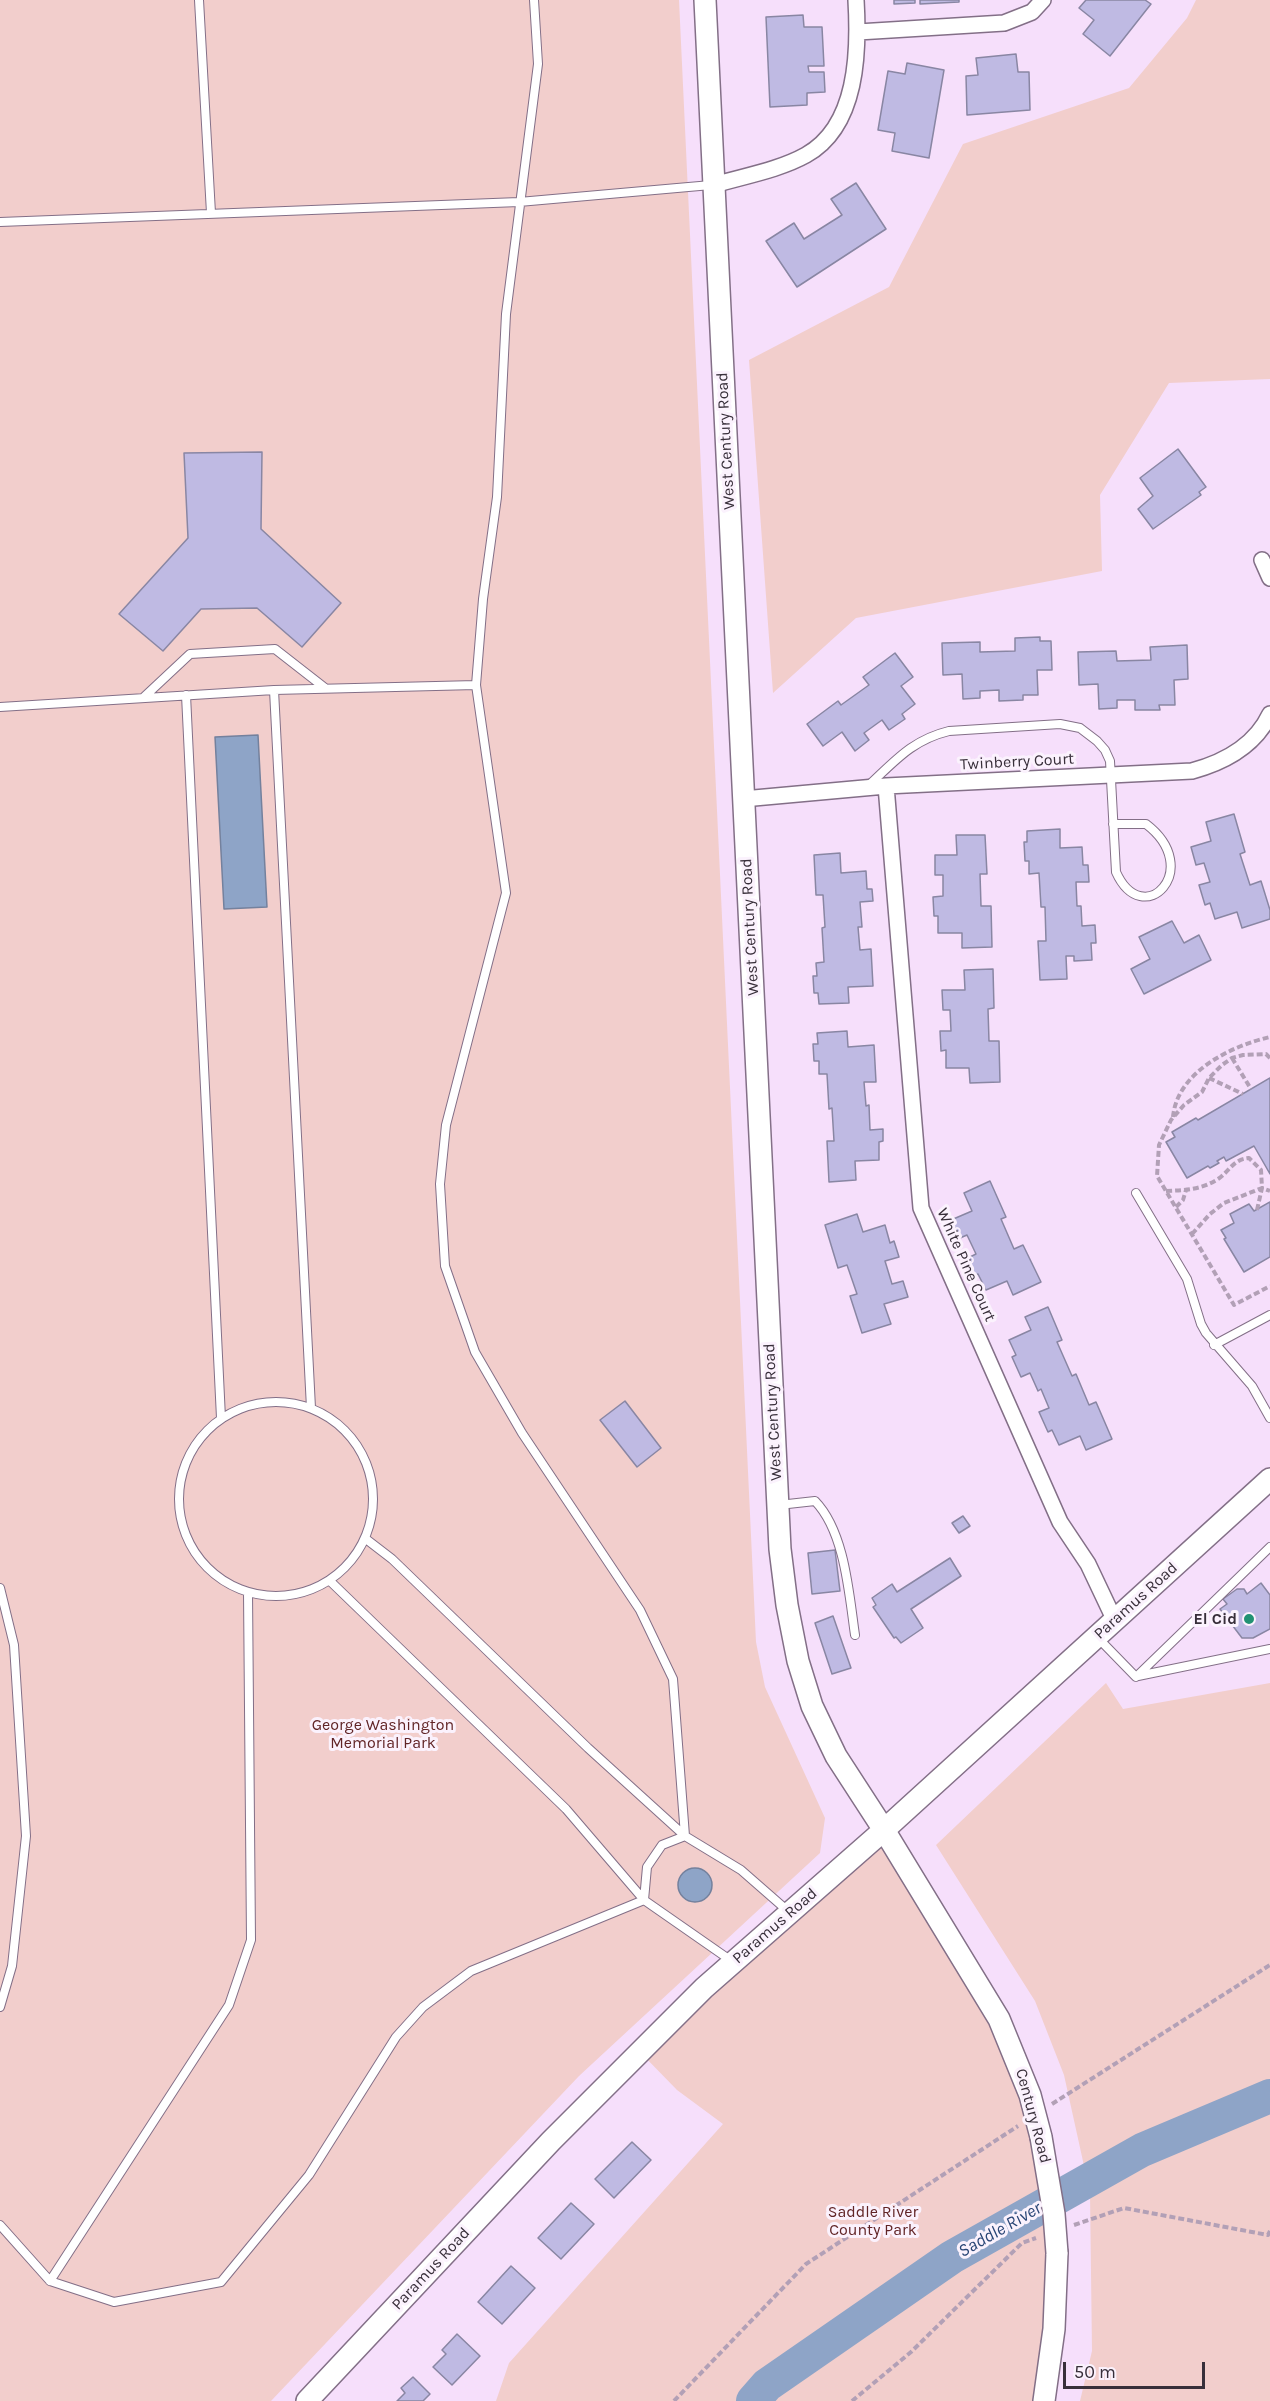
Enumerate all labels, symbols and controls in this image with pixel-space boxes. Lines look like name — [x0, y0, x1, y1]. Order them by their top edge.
street label: West Century Road — [713, 372, 739, 510]
street label: Twinberry Court — [959, 749, 1075, 775]
street label: West Century Road — [737, 858, 763, 996]
street label: White Pine Court — [932, 1205, 1000, 1325]
street label: West Century Road — [760, 1343, 786, 1481]
street label: Paramus Road — [1090, 1558, 1182, 1644]
place label: El Cid — [1193, 1609, 1237, 1629]
marker: El Cid — [1242, 1612, 1256, 1626]
park label: George Washington Memorial Park — [312, 1715, 454, 1753]
street label: Paramus Road — [729, 1884, 821, 1968]
street label: Century Road — [1011, 2067, 1055, 2165]
water label: Saddle River — [955, 2198, 1045, 2262]
park label: Saddle River County Park — [828, 2202, 918, 2240]
street label: Paramus Road — [388, 2224, 474, 2314]
scale bar — [1066, 2350, 1208, 2388]
text: 50 m — [1074, 2361, 1116, 2383]

